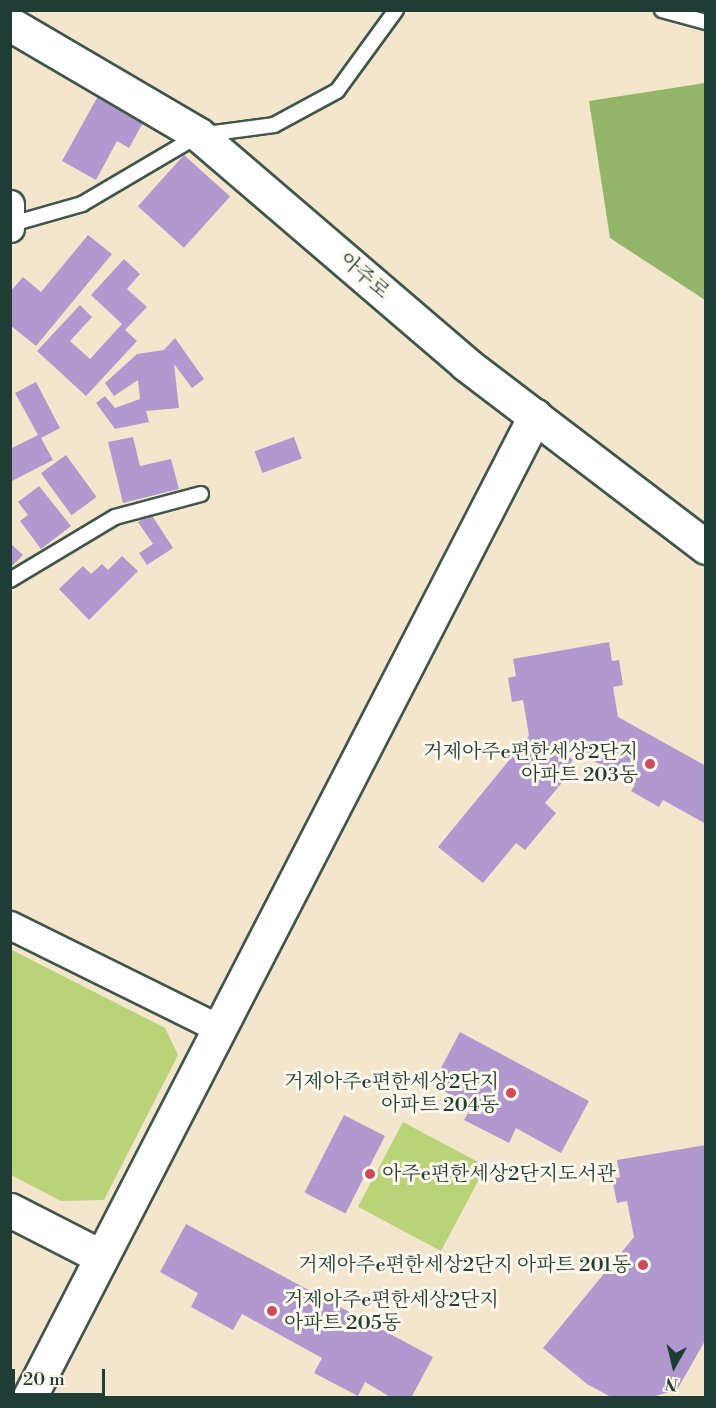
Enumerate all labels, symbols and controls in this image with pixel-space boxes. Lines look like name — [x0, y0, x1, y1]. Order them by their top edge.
street label: 아주로 — [334, 248, 394, 304]
place label: 거제아주e편한세상2단지 아파트 203동 — [423, 740, 638, 787]
marker: 거제아주e편한세상2단지 아파트 203동 — [643, 757, 657, 771]
place label: 거제아주e편한세상2단지 아파트 204동 — [284, 1070, 499, 1117]
marker: 거제아주e편한세상2단지 아파트 204동 — [504, 1086, 518, 1100]
place label: 아주e편한세상2단지도서관 — [382, 1162, 616, 1186]
marker: 아주e편한세상2단지도서관 — [363, 1167, 377, 1181]
place label: 거제아주e편한세상2단지 아파트 201동 — [298, 1253, 631, 1277]
marker: 거제아주e편한세상2단지 아파트 201동 — [636, 1258, 650, 1272]
place label: 거제아주e편한세상2단지 아파트 205동 — [284, 1288, 499, 1335]
marker: 거제아주e편한세상2단지 아파트 205동 — [265, 1304, 279, 1318]
north arrow — [644, 1336, 704, 1396]
scale bar — [15, 1357, 108, 1395]
text: 20 m — [23, 1368, 65, 1391]
text: N — [664, 1373, 679, 1395]

